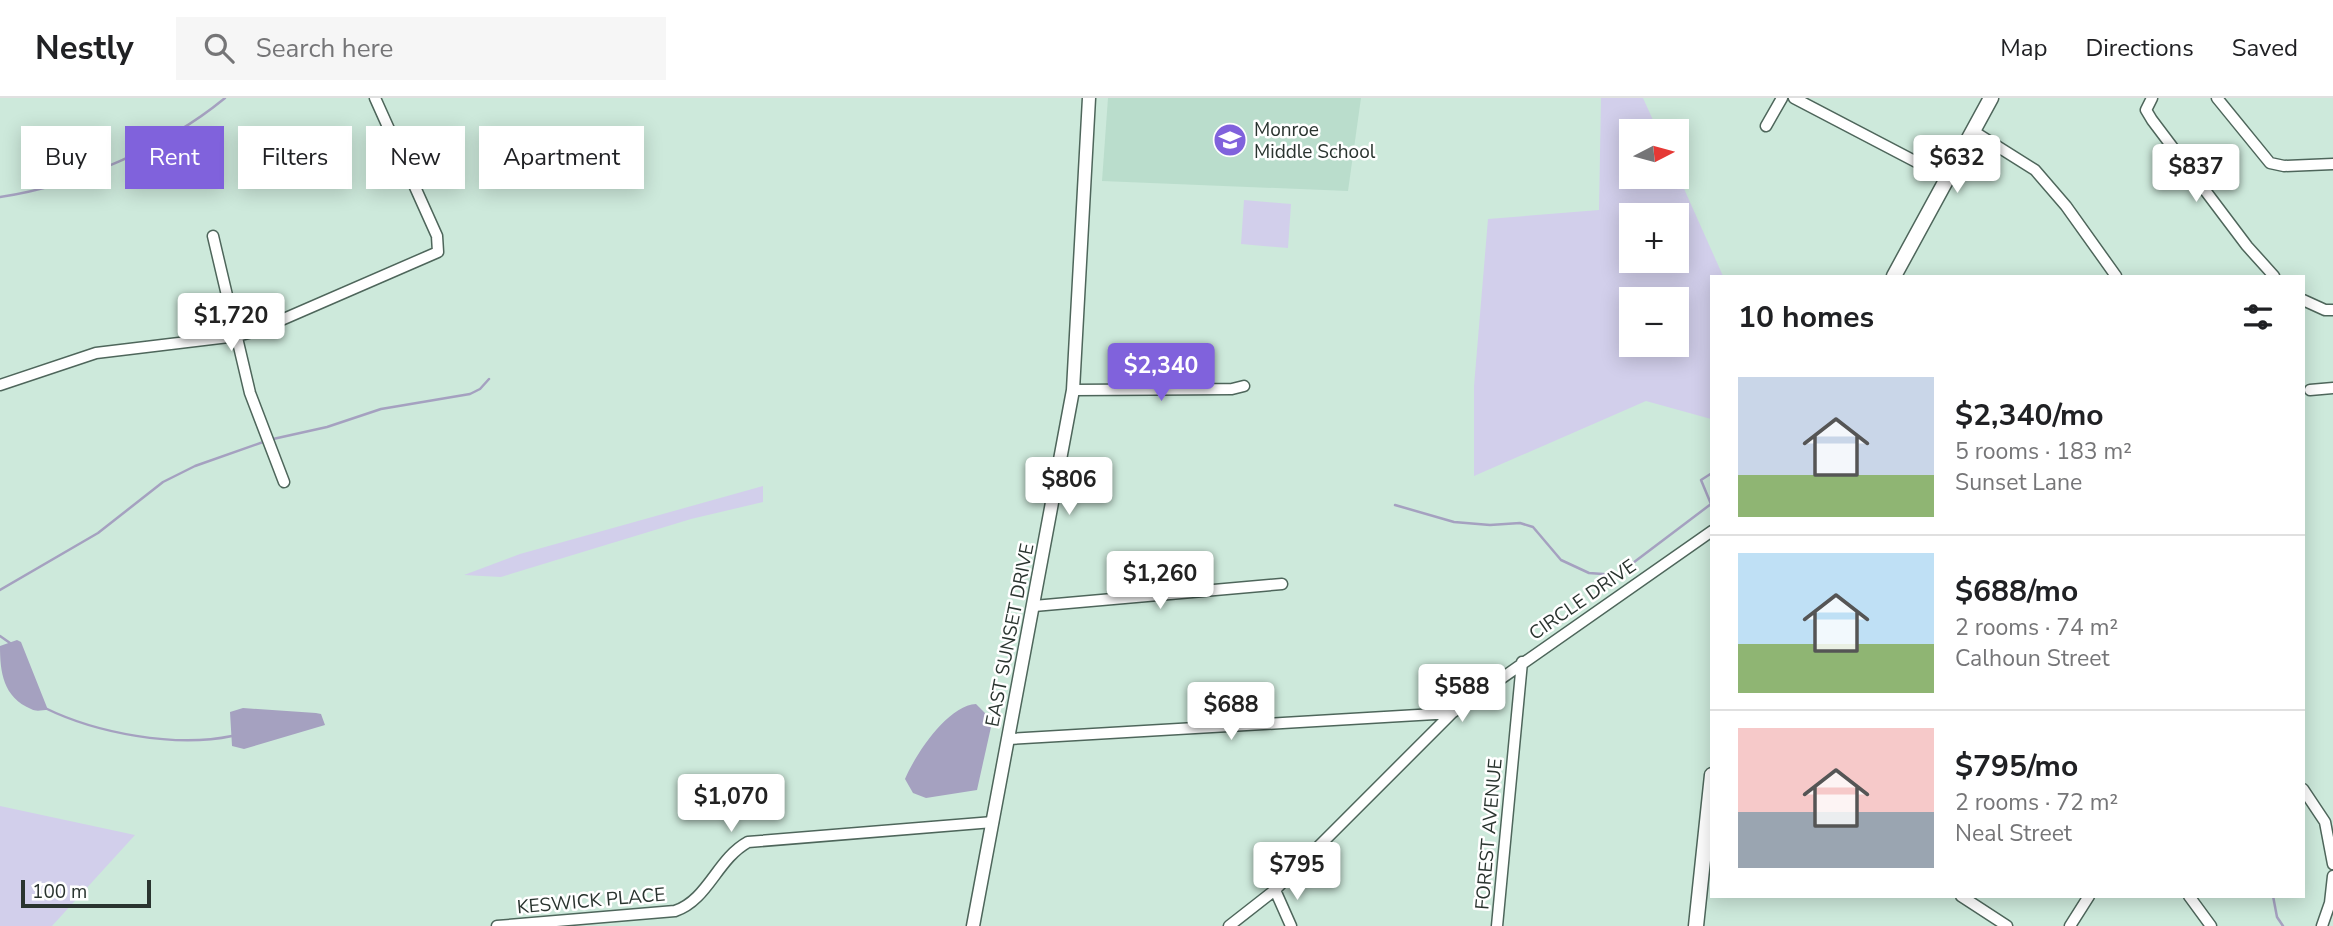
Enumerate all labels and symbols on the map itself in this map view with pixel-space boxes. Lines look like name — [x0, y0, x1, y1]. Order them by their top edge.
place label: Monroe Middle School — [1254, 117, 1376, 165]
north arrow — [1619, 119, 1689, 189]
school or university icon: Monroe Middle School — [1211, 121, 1249, 159]
pin: $632 — [1916, 136, 1998, 195]
pin: $837 — [2155, 144, 2237, 204]
pin: $1,720 — [174, 294, 288, 353]
pin: $2,340 — [1104, 344, 1218, 403]
pin: $806 — [1028, 458, 1110, 517]
street label: EAST SUNSET DRIVE — [979, 541, 1041, 729]
pin: $1,260 — [1103, 552, 1217, 611]
street label: CIRCLE DRIVE — [1524, 553, 1641, 646]
pin: $588 — [1421, 664, 1503, 724]
pin: $688 — [1190, 682, 1272, 742]
street label: FOREST AVENUE — [1469, 757, 1509, 911]
pin: $1,070 — [674, 774, 788, 834]
pin: $795 — [1256, 842, 1338, 902]
scale bar — [21, 877, 150, 909]
street label: KESWICK PLACE — [516, 882, 666, 920]

